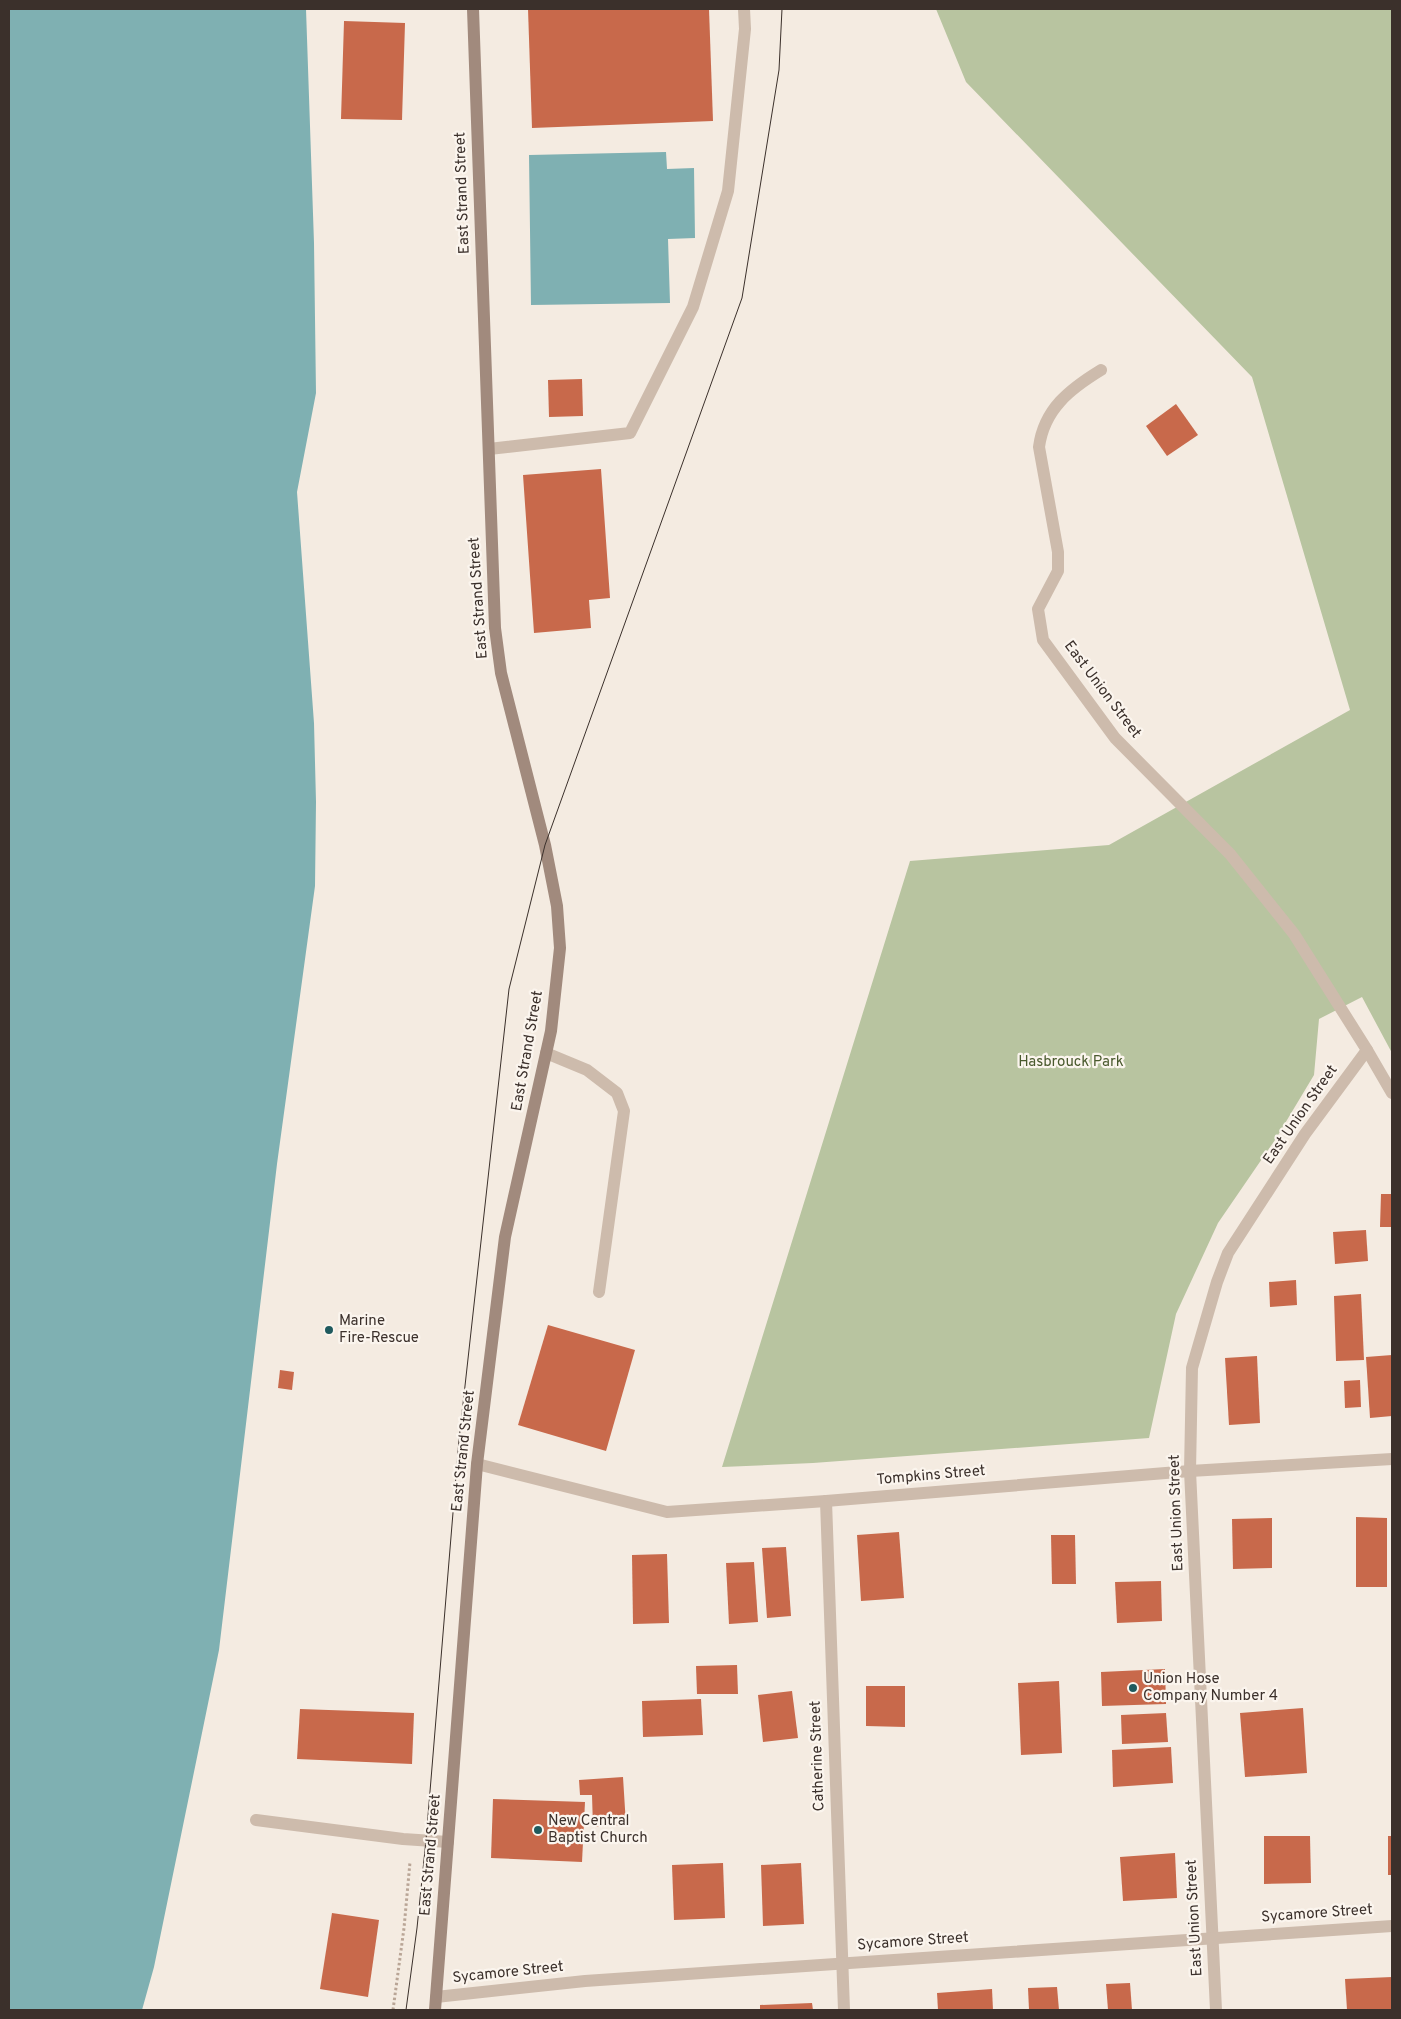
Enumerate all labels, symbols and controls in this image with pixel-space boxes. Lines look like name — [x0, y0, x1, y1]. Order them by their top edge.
street label: East Strand Street — [451, 132, 475, 254]
street label: East Strand Street — [465, 536, 493, 660]
street label: East Union Street — [1059, 638, 1145, 742]
street label: East Strand Street — [508, 989, 548, 1113]
park label: Hasbrouck Park — [1018, 1053, 1124, 1072]
street label: East Union Street — [1260, 1062, 1342, 1168]
place label: Marine Fire-Rescue — [339, 1312, 419, 1348]
marker: Marine Fire-Rescue — [323, 1324, 335, 1336]
street label: East Strand Street — [448, 1389, 480, 1513]
street label: East Union Street — [1165, 1454, 1189, 1572]
street label: Tompkins Street — [876, 1462, 986, 1490]
place label: Union Hose Company Number 4 — [1143, 1670, 1278, 1706]
marker: Union Hose Company Number 4 — [1127, 1682, 1139, 1694]
street label: Catherine Street — [807, 1700, 829, 1812]
street label: East Strand Street — [416, 1793, 446, 1917]
place label: New Central Baptist Church — [548, 1812, 648, 1848]
marker: New Central Baptist Church — [532, 1824, 544, 1836]
street label: East Union Street — [1182, 1859, 1208, 1977]
street label: Sycamore Street — [1261, 1901, 1373, 1927]
street label: Sycamore Street — [857, 1929, 969, 1955]
street label: Sycamore Street — [452, 1958, 564, 1988]

